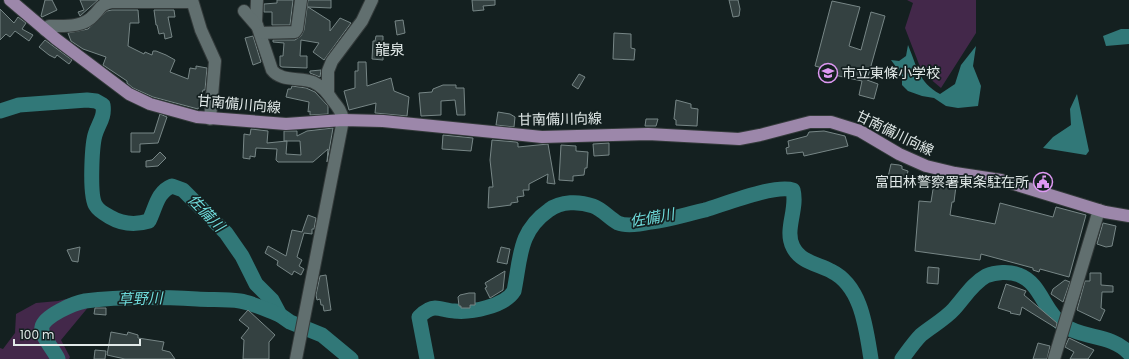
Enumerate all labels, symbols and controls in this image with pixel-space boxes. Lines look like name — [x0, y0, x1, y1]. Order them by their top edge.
district label: 龍泉 — [375, 39, 405, 60]
school or university icon: 市立東條小学校 — [817, 62, 839, 84]
place label: 市立東條小学校 — [842, 63, 940, 83]
street label: 甘南備川向線 — [196, 90, 282, 118]
street label: 甘南備川向線 — [853, 106, 937, 160]
street label: 甘南備川向線 — [518, 108, 602, 130]
public building icon: 富田林警察署東条駐在所 — [1032, 171, 1054, 193]
place label: 富田林警察署東条駐在所 — [875, 172, 1029, 192]
water label: 佐備川 — [183, 189, 231, 238]
water label: 佐備川 — [628, 203, 678, 232]
water label: 草野川 — [117, 287, 165, 310]
scale bar — [14, 321, 140, 347]
text: 100 m — [20, 326, 54, 343]

